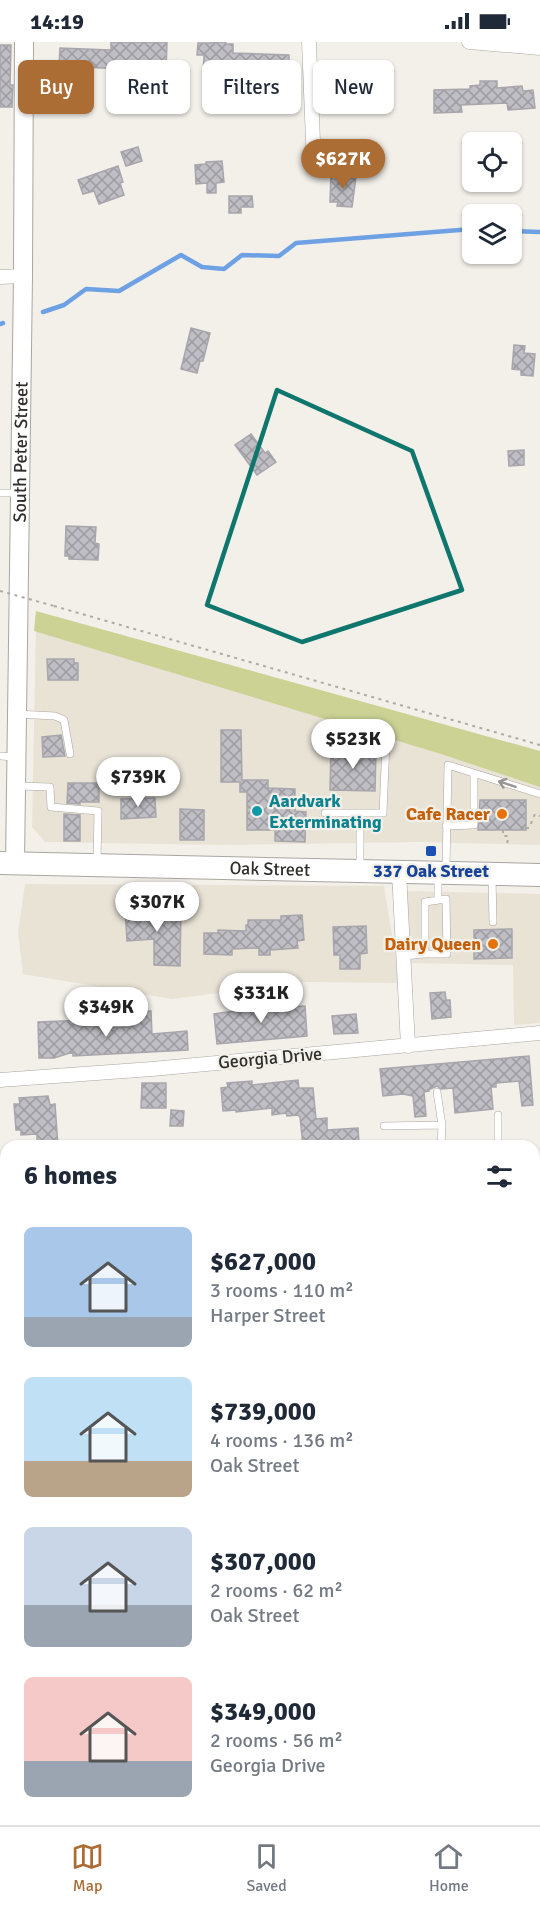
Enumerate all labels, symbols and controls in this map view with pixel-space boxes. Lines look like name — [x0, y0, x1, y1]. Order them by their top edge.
text: 14:19 — [30, 8, 84, 35]
chip: Buy — [18, 60, 94, 114]
chip: Rent — [106, 60, 190, 114]
chip: Filters — [202, 60, 301, 114]
chip: New — [313, 60, 394, 114]
map controls — [462, 132, 522, 264]
button: locate — [462, 132, 522, 192]
pin: $627K — [301, 139, 385, 190]
text: $627K — [315, 146, 371, 171]
button: layers — [462, 204, 522, 264]
street label: South Peter Street — [9, 382, 33, 523]
pin: $523K — [311, 719, 395, 770]
text: $523K — [325, 726, 381, 751]
pin: $739K — [96, 757, 180, 808]
text: $739K — [110, 764, 166, 789]
one-way arrow — [498, 777, 517, 788]
place label: Aardvark Exterminating — [269, 790, 382, 833]
place label: Cafe Racer — [406, 803, 491, 825]
marker: Aardvark Exterminating — [250, 804, 264, 818]
marker: Cafe Racer — [495, 807, 509, 821]
marker: 337 Oak Street — [424, 844, 438, 858]
street label: Oak Street — [229, 857, 311, 881]
place label: 337 Oak Street — [373, 860, 489, 882]
pin: $307K — [115, 882, 199, 933]
text: $307K — [129, 889, 185, 914]
place label: Dairy Queen — [384, 933, 481, 955]
marker: Dairy Queen — [486, 937, 500, 951]
pin: $331K — [219, 973, 303, 1024]
text: $331K — [233, 980, 289, 1005]
pin: $349K — [64, 987, 148, 1038]
text: $349K — [78, 994, 134, 1019]
street label: Georgia Drive — [217, 1043, 323, 1073]
text: 6 homes — [24, 1160, 117, 1192]
icon: filters — [483, 1160, 516, 1193]
text: $627,000 — [210, 1246, 316, 1278]
icon: home — [72, 1251, 144, 1323]
text: 3 rooms · 110 m² — [210, 1278, 354, 1303]
text: Harper Street — [210, 1303, 325, 1328]
text: $739,000 — [210, 1396, 316, 1428]
icon: home — [72, 1401, 144, 1473]
text: 4 rooms · 136 m² — [210, 1428, 354, 1453]
text: Oak Street — [210, 1453, 300, 1478]
text: $307,000 — [210, 1546, 316, 1578]
icon: home — [72, 1551, 144, 1623]
text: 2 rooms · 62 m² — [210, 1578, 343, 1603]
text: Oak Street — [210, 1603, 300, 1628]
text: $349,000 — [210, 1696, 316, 1728]
icon: home — [72, 1701, 144, 1773]
text: 2 rooms · 56 m² — [210, 1728, 343, 1753]
text: Georgia Drive — [210, 1753, 326, 1778]
tab: Map — [71, 1840, 104, 1896]
tab: Saved — [246, 1840, 287, 1896]
tab: Home — [429, 1840, 469, 1896]

